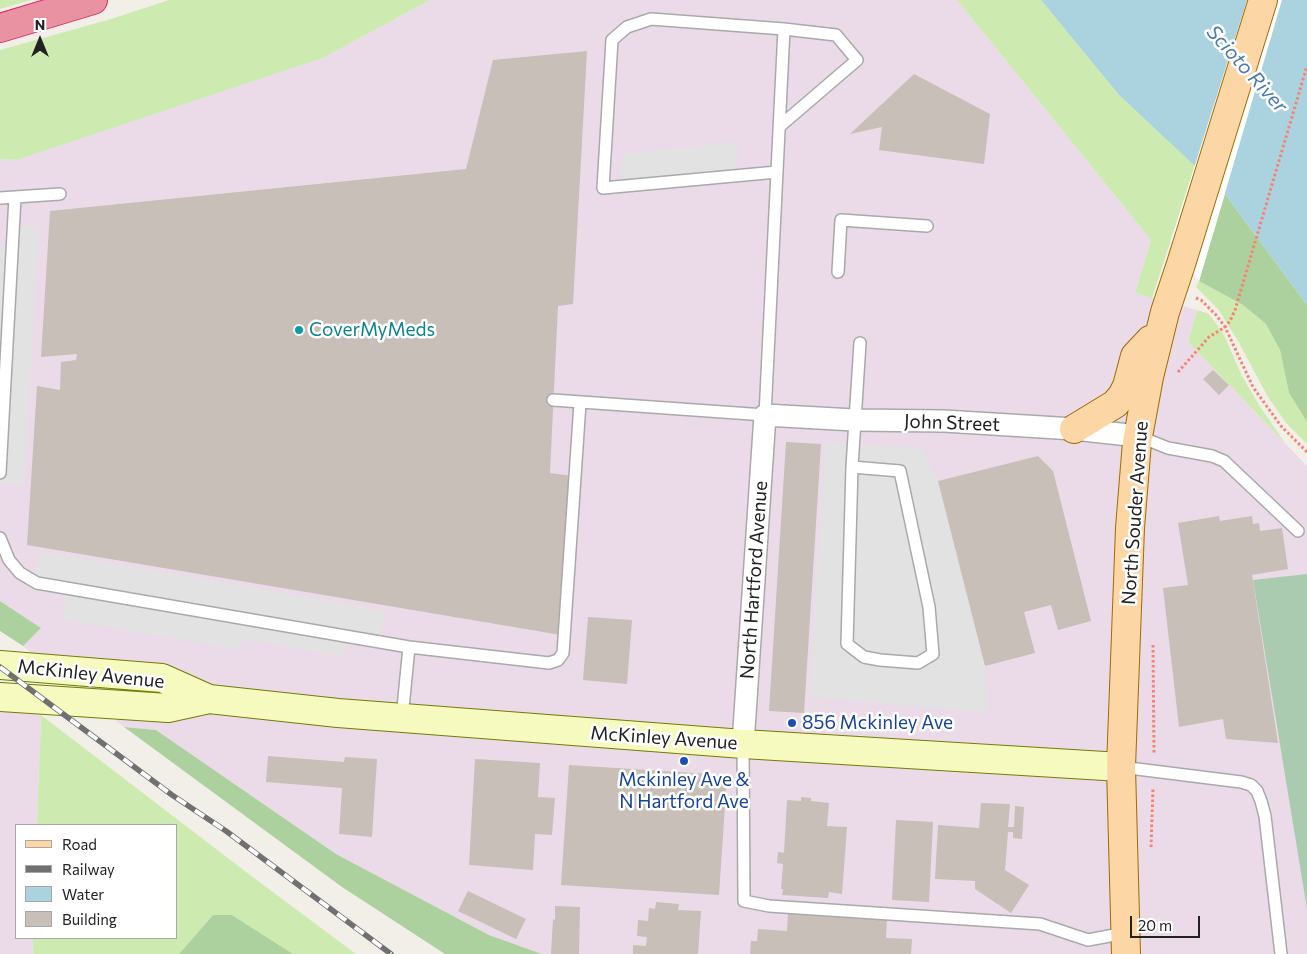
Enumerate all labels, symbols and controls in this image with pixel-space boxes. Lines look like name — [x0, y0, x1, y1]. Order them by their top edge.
north arrow — [15, 15, 65, 65]
text: N — [35, 16, 45, 33]
water label: Scioto River — [1202, 20, 1292, 118]
place label: CoverMyMeds — [309, 319, 435, 341]
marker: CoverMyMeds — [293, 324, 305, 336]
street label: John Street — [904, 410, 1000, 436]
street label: North Souder Avenue — [1117, 420, 1153, 606]
street label: North Hartford Avenue — [736, 480, 772, 680]
street label: McKinley Avenue — [16, 655, 166, 693]
place label: 856 Mckinley Ave — [802, 712, 953, 734]
marker: 856 Mckinley Ave — [786, 717, 798, 729]
street label: McKinley Avenue — [590, 721, 738, 755]
marker: Mckinley Ave & N Hartford Ave — [678, 755, 690, 767]
place label: Mckinley Ave & N Hartford Ave — [618, 769, 750, 813]
legend — [15, 824, 178, 939]
text: Road — [62, 835, 97, 853]
text: Railway — [62, 860, 115, 878]
text: Water — [62, 885, 104, 903]
scale bar — [1132, 906, 1202, 938]
text: Building — [62, 910, 117, 928]
text: 20 m — [1138, 916, 1172, 934]

